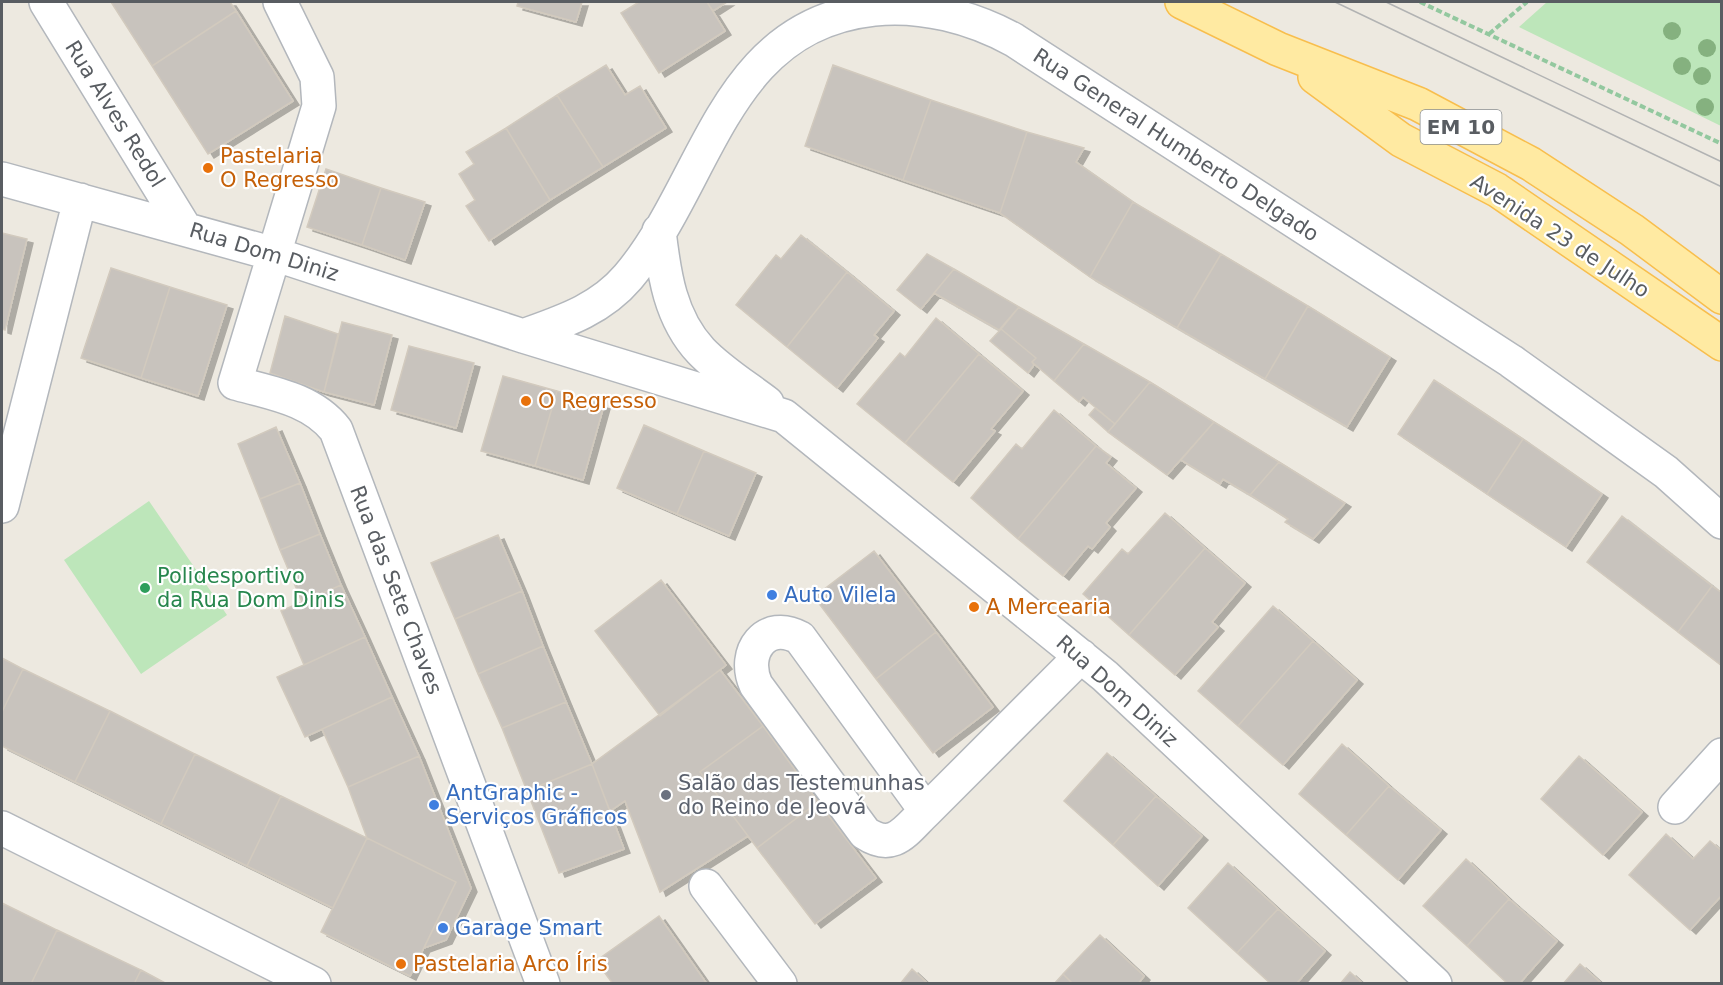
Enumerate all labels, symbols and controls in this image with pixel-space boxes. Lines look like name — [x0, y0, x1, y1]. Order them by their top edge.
street label: Rua Alves Redol — [60, 36, 170, 192]
street label: Rua General Humberto Delgado — [1029, 44, 1323, 246]
road number: EM 10 — [1420, 110, 1502, 144]
place label: Pastelaria O Regresso — [220, 144, 339, 192]
marker: Pastelaria O Regresso — [201, 161, 215, 175]
street label: Avenida 23 de Julho — [1466, 169, 1654, 303]
street label: Rua Dom Diniz — [186, 218, 342, 286]
place label: O Regresso — [538, 389, 657, 413]
marker: O Regresso — [519, 394, 533, 408]
street label: Rua das Sete Chaves — [345, 482, 447, 698]
place label: Polidesportivo da Rua Dom Dinis — [157, 564, 345, 612]
marker: Polidesportivo da Rua Dom Dinis — [138, 581, 152, 595]
place label: Auto Vilela — [784, 583, 897, 607]
marker: Auto Vilela — [765, 588, 779, 602]
place label: A Mercearia — [986, 595, 1111, 619]
marker: A Mercearia — [967, 600, 981, 614]
street label: Rua Dom Diniz — [1051, 630, 1183, 752]
place label: Salão das Testemunhas do Reino de Jeová — [678, 771, 925, 819]
place label: AntGraphic - Serviços Gráficos — [446, 781, 628, 829]
marker: Salão das Testemunhas do Reino de Jeová — [659, 788, 673, 802]
marker: AntGraphic - Serviços Gráficos — [427, 798, 441, 812]
place label: Garage Smart — [455, 916, 602, 940]
marker: Garage Smart — [436, 921, 450, 935]
place label: Pastelaria Arco Íris — [413, 951, 608, 976]
marker: Pastelaria Arco Íris — [394, 957, 408, 971]

